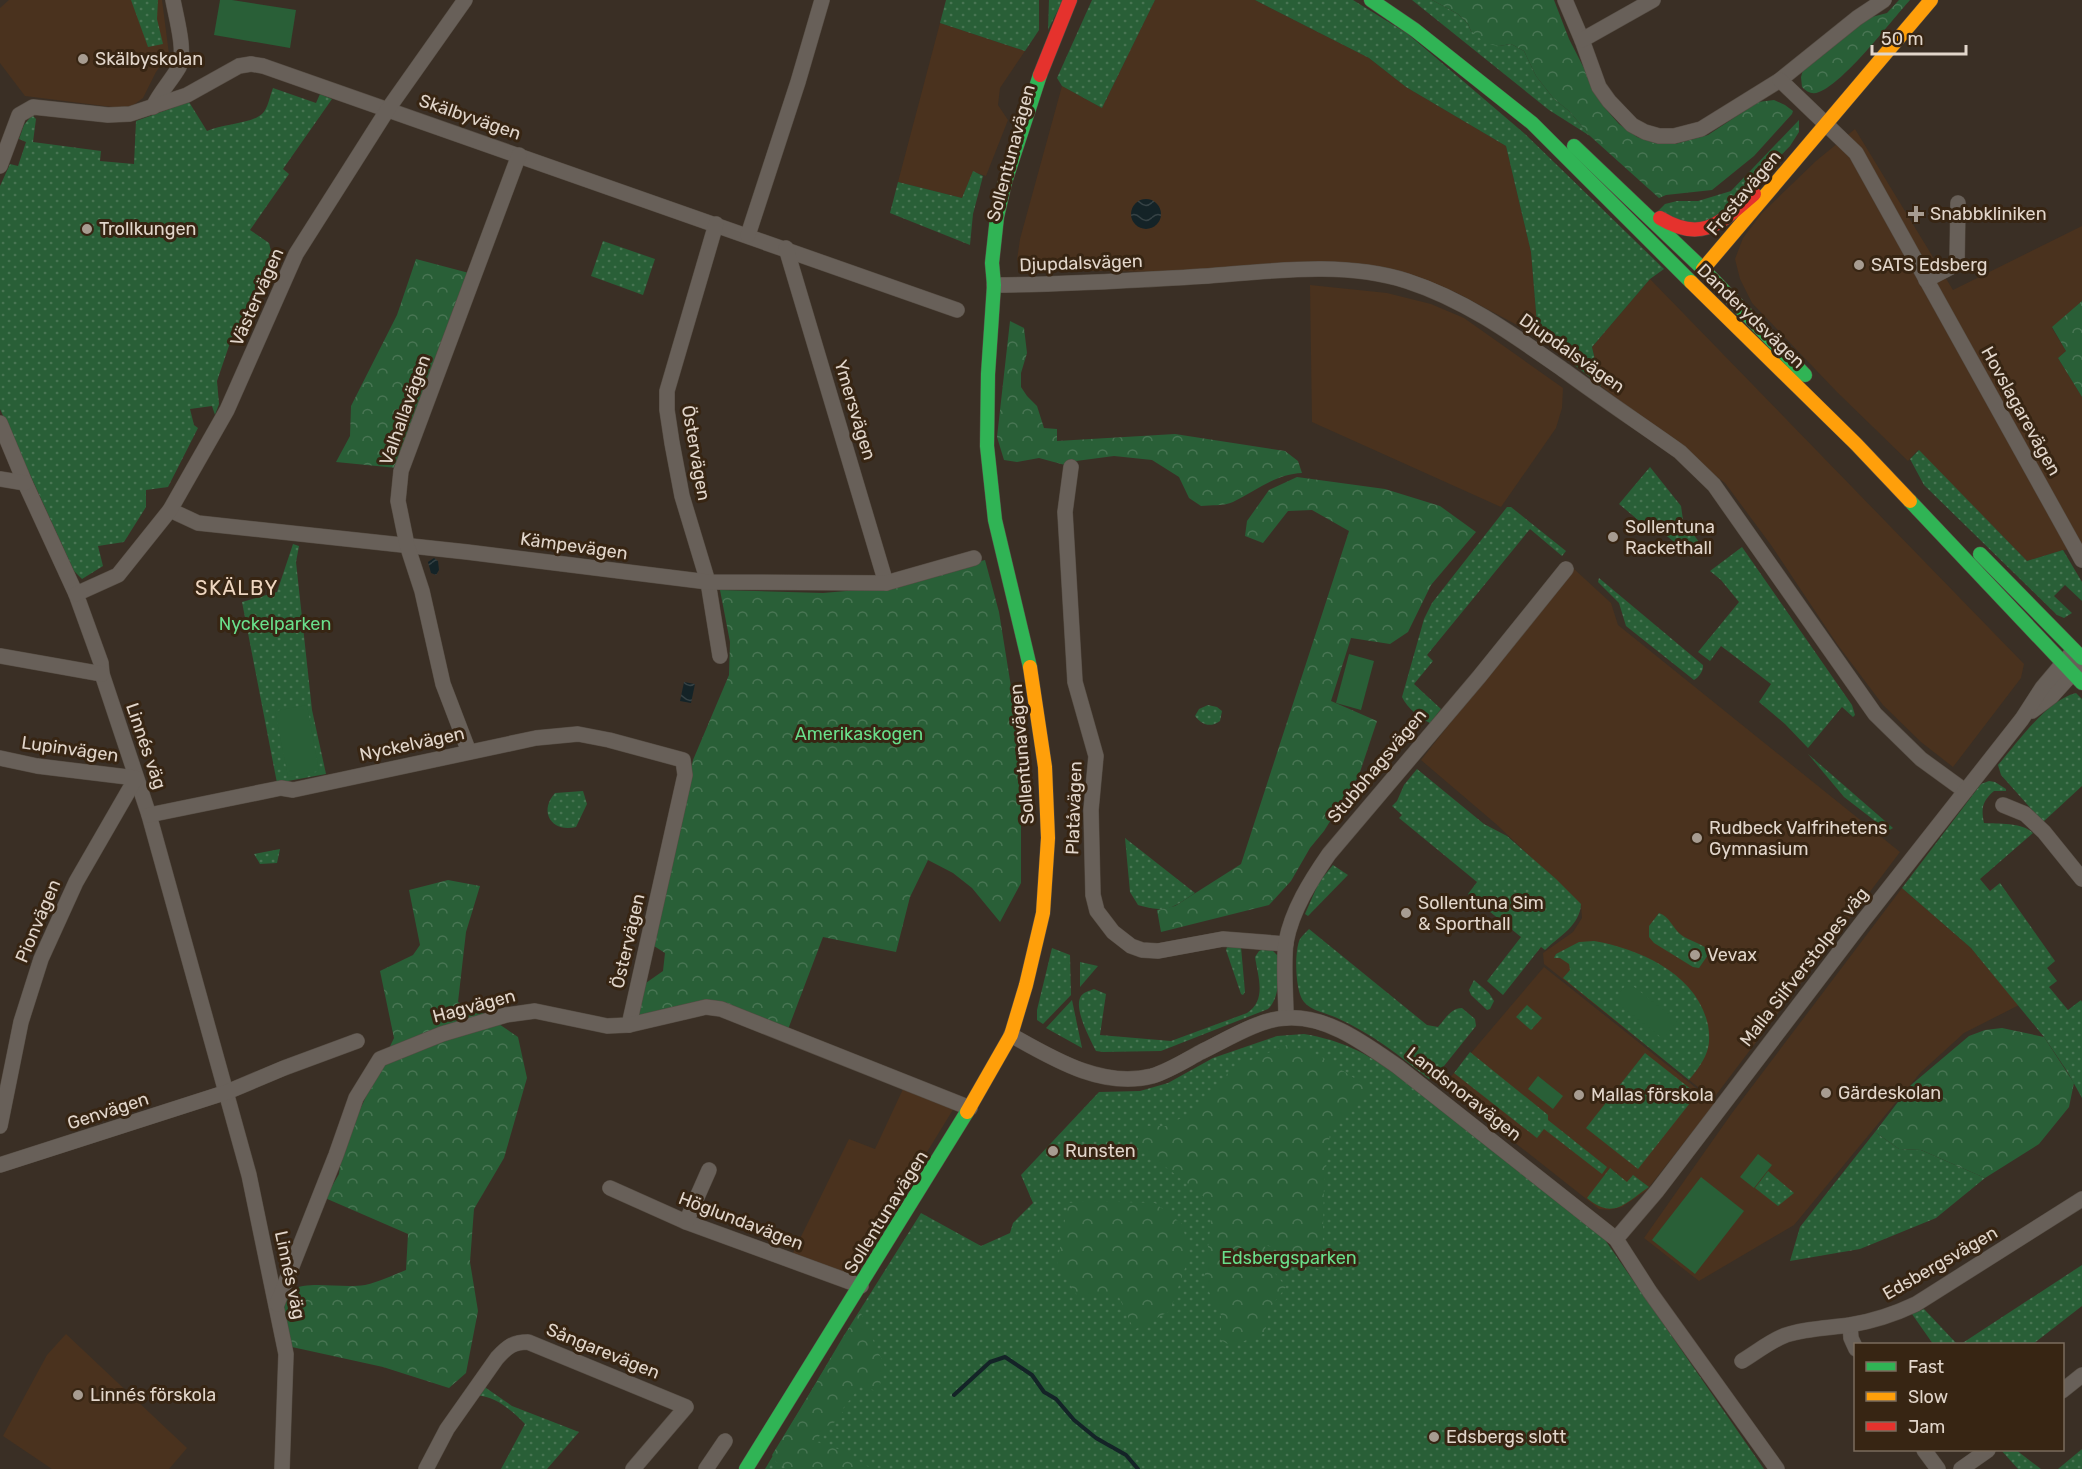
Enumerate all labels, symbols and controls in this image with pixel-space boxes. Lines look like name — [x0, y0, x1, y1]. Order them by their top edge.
scale bar — [1872, 18, 1966, 56]
text: 50 m — [1881, 28, 1924, 50]
place label: Skälbyskolan — [95, 48, 203, 70]
marker: Skälbyskolan — [76, 52, 90, 66]
street label: Sollentunavägen — [982, 82, 1040, 224]
street label: Skälbyvägen — [416, 89, 524, 145]
street label: Frestavägen — [1702, 146, 1786, 240]
place label: Snabbkliniken — [1930, 203, 2047, 225]
marker: Snabbkliniken — [1907, 205, 1925, 223]
place label: Trollkungen — [99, 218, 196, 240]
marker: Trollkungen — [80, 222, 94, 236]
street label: Västervägen — [226, 245, 288, 349]
street label: Djupdalsvägen — [1019, 250, 1143, 276]
place label: SATS Edsberg — [1871, 254, 1988, 276]
marker: SATS Edsberg — [1852, 258, 1866, 272]
street label: Danderydsvägen — [1693, 259, 1809, 373]
street label: Djupdalsvägen — [1515, 309, 1629, 397]
street label: Hovslagarevägen — [1976, 343, 2066, 479]
street label: Valhallavägen — [375, 352, 435, 468]
street label: Ymersvägen — [829, 357, 881, 463]
street label: Östervägen — [677, 404, 715, 502]
place label: Sollentuna Rackethall — [1625, 516, 1715, 559]
street label: Kämpevägen — [519, 528, 629, 564]
marker: Sollentuna Rackethall — [1606, 530, 1620, 544]
district label: SKÄLBY — [195, 576, 279, 600]
park label: Nyckelparken — [219, 613, 331, 635]
street label: Sollentunavägen — [1005, 683, 1039, 825]
street label: Linnés väg — [121, 700, 171, 792]
street label: Stubbhagsvägen — [1323, 704, 1431, 828]
street label: Nyckelvägen — [358, 722, 466, 766]
park label: Amerikaskogen — [795, 723, 923, 745]
street label: Lupinvägen — [20, 731, 120, 767]
street label: Platåvägen — [1061, 761, 1087, 855]
place label: Rudbeck Valfrihetens Gymnasium — [1709, 817, 1888, 860]
marker: Rudbeck Valfrihetens Gymnasium — [1690, 831, 1704, 845]
street label: Pionvägen — [11, 876, 65, 966]
street label: Malla Silfverstolpes väg — [1735, 883, 1873, 1051]
street label: Östervägen — [606, 891, 650, 991]
place label: Sollentuna Sim & Sporthall — [1418, 892, 1544, 935]
marker: Sollentuna Sim & Sporthall — [1399, 906, 1413, 920]
place label: Vevax — [1707, 944, 1757, 966]
marker: Vevax — [1688, 948, 1702, 962]
street label: Hagvägen — [430, 984, 518, 1028]
street label: Landsnoravägen — [1402, 1042, 1526, 1146]
place label: Gärdeskolan — [1838, 1082, 1941, 1104]
place label: Mallas förskola — [1591, 1084, 1714, 1106]
marker: Gärdeskolan — [1819, 1086, 1833, 1100]
street label: Genvägen — [65, 1088, 151, 1134]
marker: Mallas förskola — [1572, 1088, 1586, 1102]
place label: Runsten — [1065, 1140, 1136, 1162]
marker: Runsten — [1046, 1144, 1060, 1158]
street label: Sollentunavägen — [839, 1146, 933, 1278]
street label: Höglundavägen — [676, 1187, 806, 1255]
street label: Edsbergsvägen — [1879, 1221, 2001, 1305]
street label: Linnés väg — [270, 1229, 310, 1321]
park label: Edsbergsparken — [1221, 1247, 1357, 1269]
street label: Sångarevägen — [543, 1318, 663, 1384]
legend — [1854, 1343, 2064, 1451]
text: Fast — [1908, 1356, 1944, 1378]
place label: Linnés förskola — [90, 1384, 216, 1406]
text: Slow — [1908, 1386, 1948, 1408]
marker: Linnés förskola — [71, 1388, 85, 1402]
text: Jam — [1908, 1416, 1945, 1438]
place label: Edsbergs slott — [1446, 1426, 1566, 1448]
marker: Edsbergs slott — [1427, 1430, 1441, 1444]

